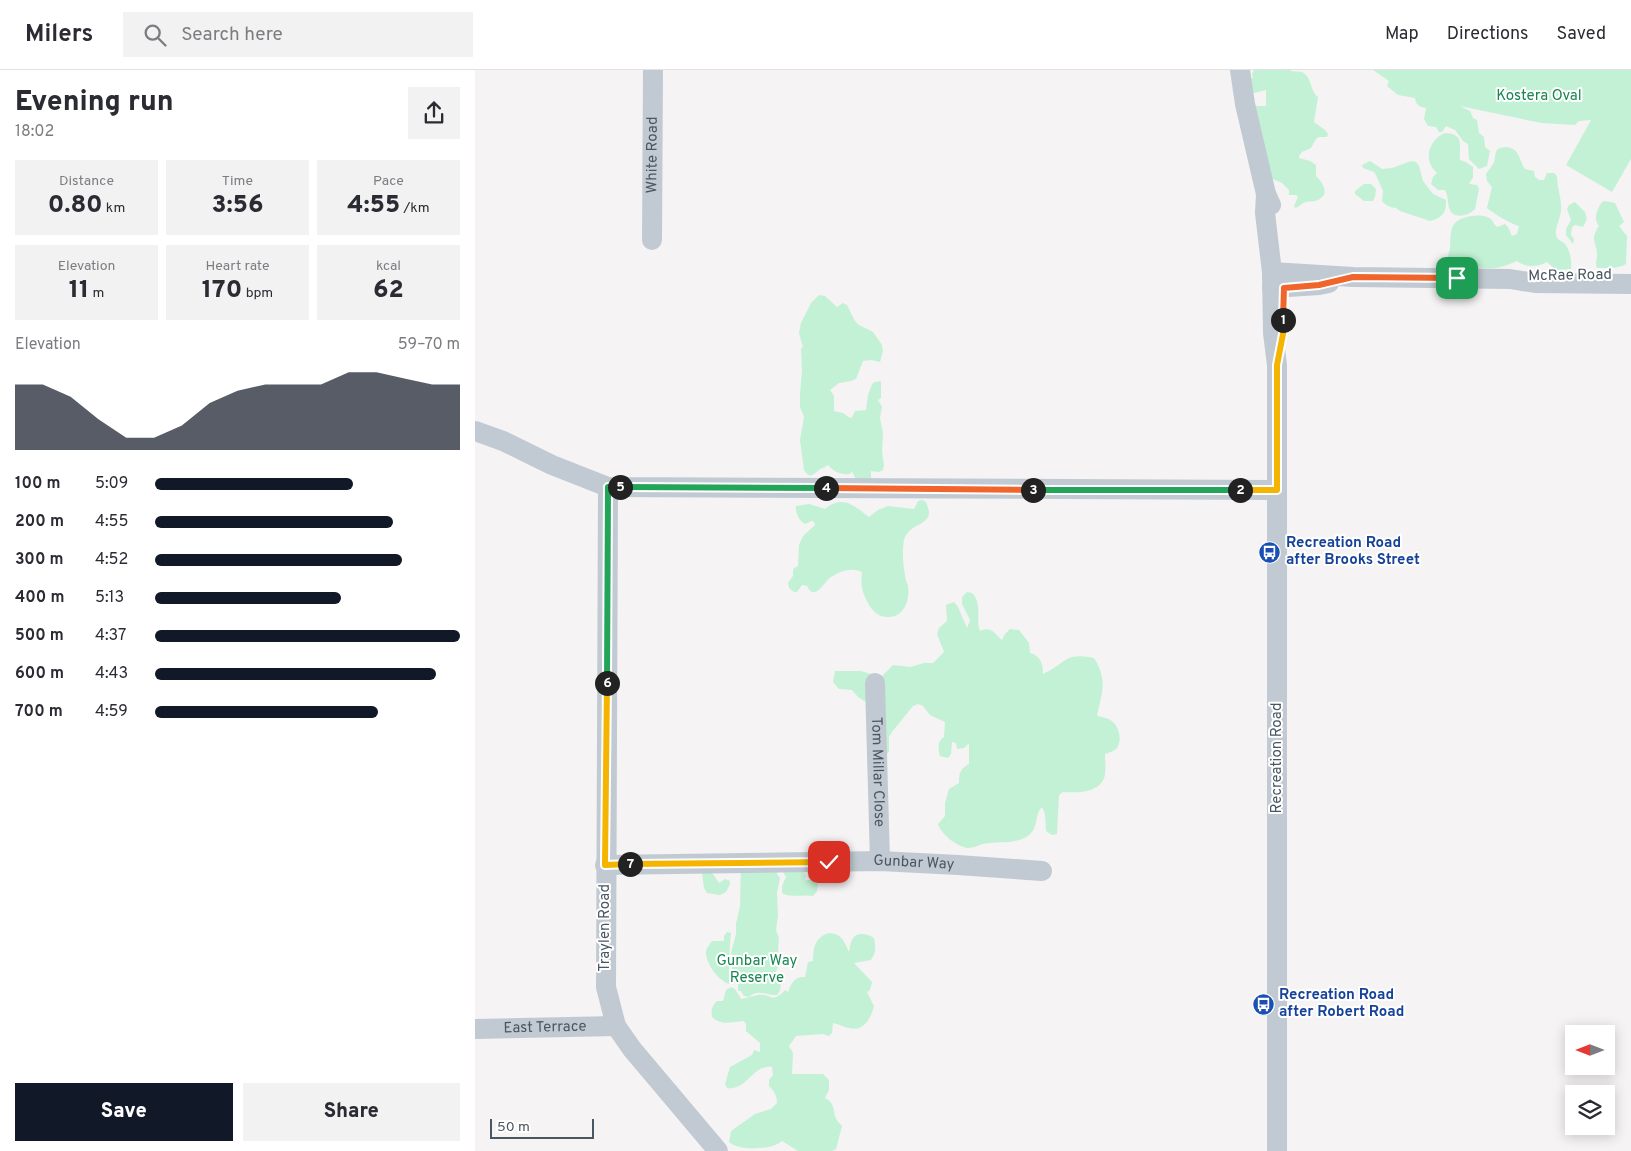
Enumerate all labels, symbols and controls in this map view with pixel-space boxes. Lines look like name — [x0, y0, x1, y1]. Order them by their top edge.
search box — [123, 12, 473, 57]
text: Milers — [25, 20, 93, 50]
icon: search — [141, 21, 169, 49]
text: Search here — [181, 23, 283, 47]
text: Map — [1385, 23, 1419, 46]
text: Directions — [1447, 23, 1529, 46]
text: Saved — [1557, 23, 1606, 46]
text: Evening run — [15, 85, 174, 121]
button: share — [408, 87, 460, 139]
park label: Kostera Oval — [1496, 87, 1582, 106]
street label: White Road — [643, 117, 662, 193]
text: 18:02 — [15, 122, 54, 142]
text: Distance — [59, 173, 114, 190]
text: Time — [222, 173, 253, 190]
text: Pace — [373, 173, 404, 190]
text: 0.80 — [48, 190, 103, 222]
text: 3:56 — [212, 190, 263, 222]
text: 4:55 — [347, 190, 400, 222]
text: km — [103, 200, 125, 217]
text: /km — [400, 200, 430, 217]
pin — [1436, 257, 1478, 299]
text: Elevation — [58, 258, 115, 275]
text: Heart rate — [205, 258, 270, 275]
text: kcal — [376, 258, 401, 275]
icon: arrive — [1443, 264, 1471, 292]
street label: McRae Road — [1528, 266, 1612, 286]
text: 11 — [69, 275, 89, 307]
text: 170 — [202, 275, 242, 307]
text: 62 — [373, 275, 404, 307]
text: m — [89, 285, 104, 302]
text: bpm — [242, 285, 273, 302]
pin: 1 — [1271, 308, 1295, 332]
text: 1 — [1281, 312, 1286, 329]
text: Elevation — [15, 335, 81, 355]
text: 59–70 m — [398, 335, 460, 355]
text: 100 m — [15, 474, 61, 494]
text: 5:09 — [95, 474, 128, 494]
pin: 5 — [607, 474, 633, 500]
pin: 4 — [813, 476, 839, 500]
pin: 3 — [1021, 478, 1045, 502]
pin: 2 — [1227, 478, 1253, 502]
text: 5 — [616, 479, 625, 496]
text: 4 — [822, 480, 831, 497]
text: 3 — [1029, 482, 1038, 499]
text: 2 — [1236, 482, 1245, 499]
text: 200 m — [15, 512, 64, 532]
text: 4:55 — [95, 512, 128, 532]
place label: Recreation Road after Brooks Street — [1286, 534, 1420, 570]
bus stop icon: Recreation Road after Brooks Street — [1258, 540, 1282, 564]
text: 300 m — [15, 550, 63, 570]
text: 4:52 — [95, 550, 128, 570]
text: 400 m — [15, 588, 64, 608]
text: 5:13 — [95, 588, 124, 608]
text: 500 m — [15, 626, 64, 646]
text: 4:37 — [95, 626, 126, 646]
text: 600 m — [15, 664, 64, 684]
text: 4:43 — [95, 664, 128, 684]
pin: 6 — [595, 670, 619, 696]
text: 6 — [603, 675, 612, 692]
text: 700 m — [15, 702, 63, 722]
text: 4:59 — [95, 702, 128, 722]
street label: Recreation Road — [1268, 703, 1287, 813]
street label: Tom Millar Close — [866, 717, 889, 827]
pin — [808, 841, 850, 883]
icon: check — [815, 848, 843, 876]
street label: Gunbar Way — [873, 851, 955, 874]
pin: 7 — [617, 852, 643, 876]
text: 7 — [627, 856, 634, 873]
street label: Traylen Road — [596, 884, 615, 972]
park label: Gunbar Way Reserve — [716, 952, 798, 988]
place label: Recreation Road after Robert Road — [1279, 986, 1404, 1022]
bus stop icon: Recreation Road after Robert Road — [1251, 992, 1275, 1016]
street label: East Terrace — [503, 1017, 587, 1038]
north arrow — [1565, 1025, 1615, 1075]
map controls — [1565, 1025, 1615, 1135]
button: Save — [15, 1083, 233, 1141]
button: Share — [243, 1083, 460, 1141]
button: layers — [1565, 1085, 1615, 1135]
scale bar — [490, 1116, 594, 1139]
text: 50 m — [497, 1119, 530, 1136]

